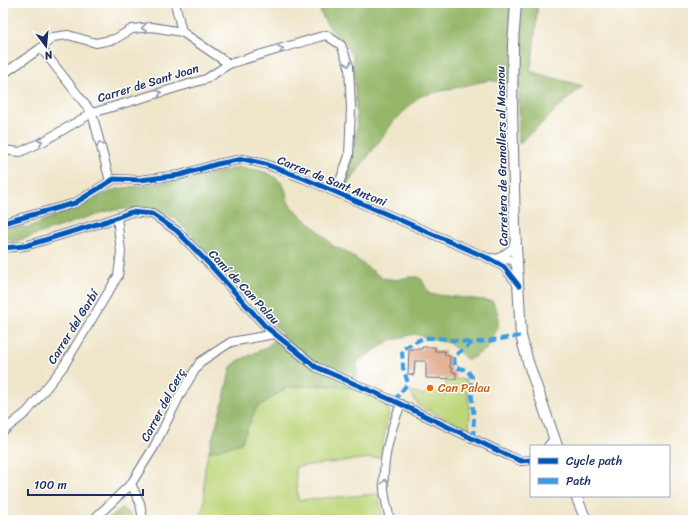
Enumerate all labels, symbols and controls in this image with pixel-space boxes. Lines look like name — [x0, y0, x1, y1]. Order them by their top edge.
one-way arrow — [141, 23, 147, 32]
north arrow — [26, 26, 66, 66]
text: N — [42, 45, 56, 65]
one-way arrow — [277, 45, 284, 53]
street label: Carrer de Sant Joan — [95, 57, 202, 109]
one-way arrow — [343, 61, 351, 68]
street label: Carretera de Granollers al Masnou — [489, 65, 515, 246]
one-way arrow — [156, 89, 163, 98]
one-way arrow — [36, 139, 43, 147]
one-way arrow — [96, 141, 105, 148]
street label: Carrer de Sant Antoni — [274, 149, 391, 213]
street label: Camí de Can Palau — [203, 244, 285, 330]
street label: Carrer del Garbí — [41, 284, 106, 369]
street label: Carrer del Cerç — [134, 364, 192, 446]
place label: Can Palau — [438, 377, 491, 399]
marker: Can Palau — [425, 383, 435, 393]
legend — [530, 445, 670, 497]
text: Cycle path — [566, 450, 622, 472]
text: Path — [566, 470, 591, 492]
scale bar — [28, 471, 143, 497]
text: 100 m — [34, 474, 67, 496]
one-way arrow — [381, 479, 389, 485]

